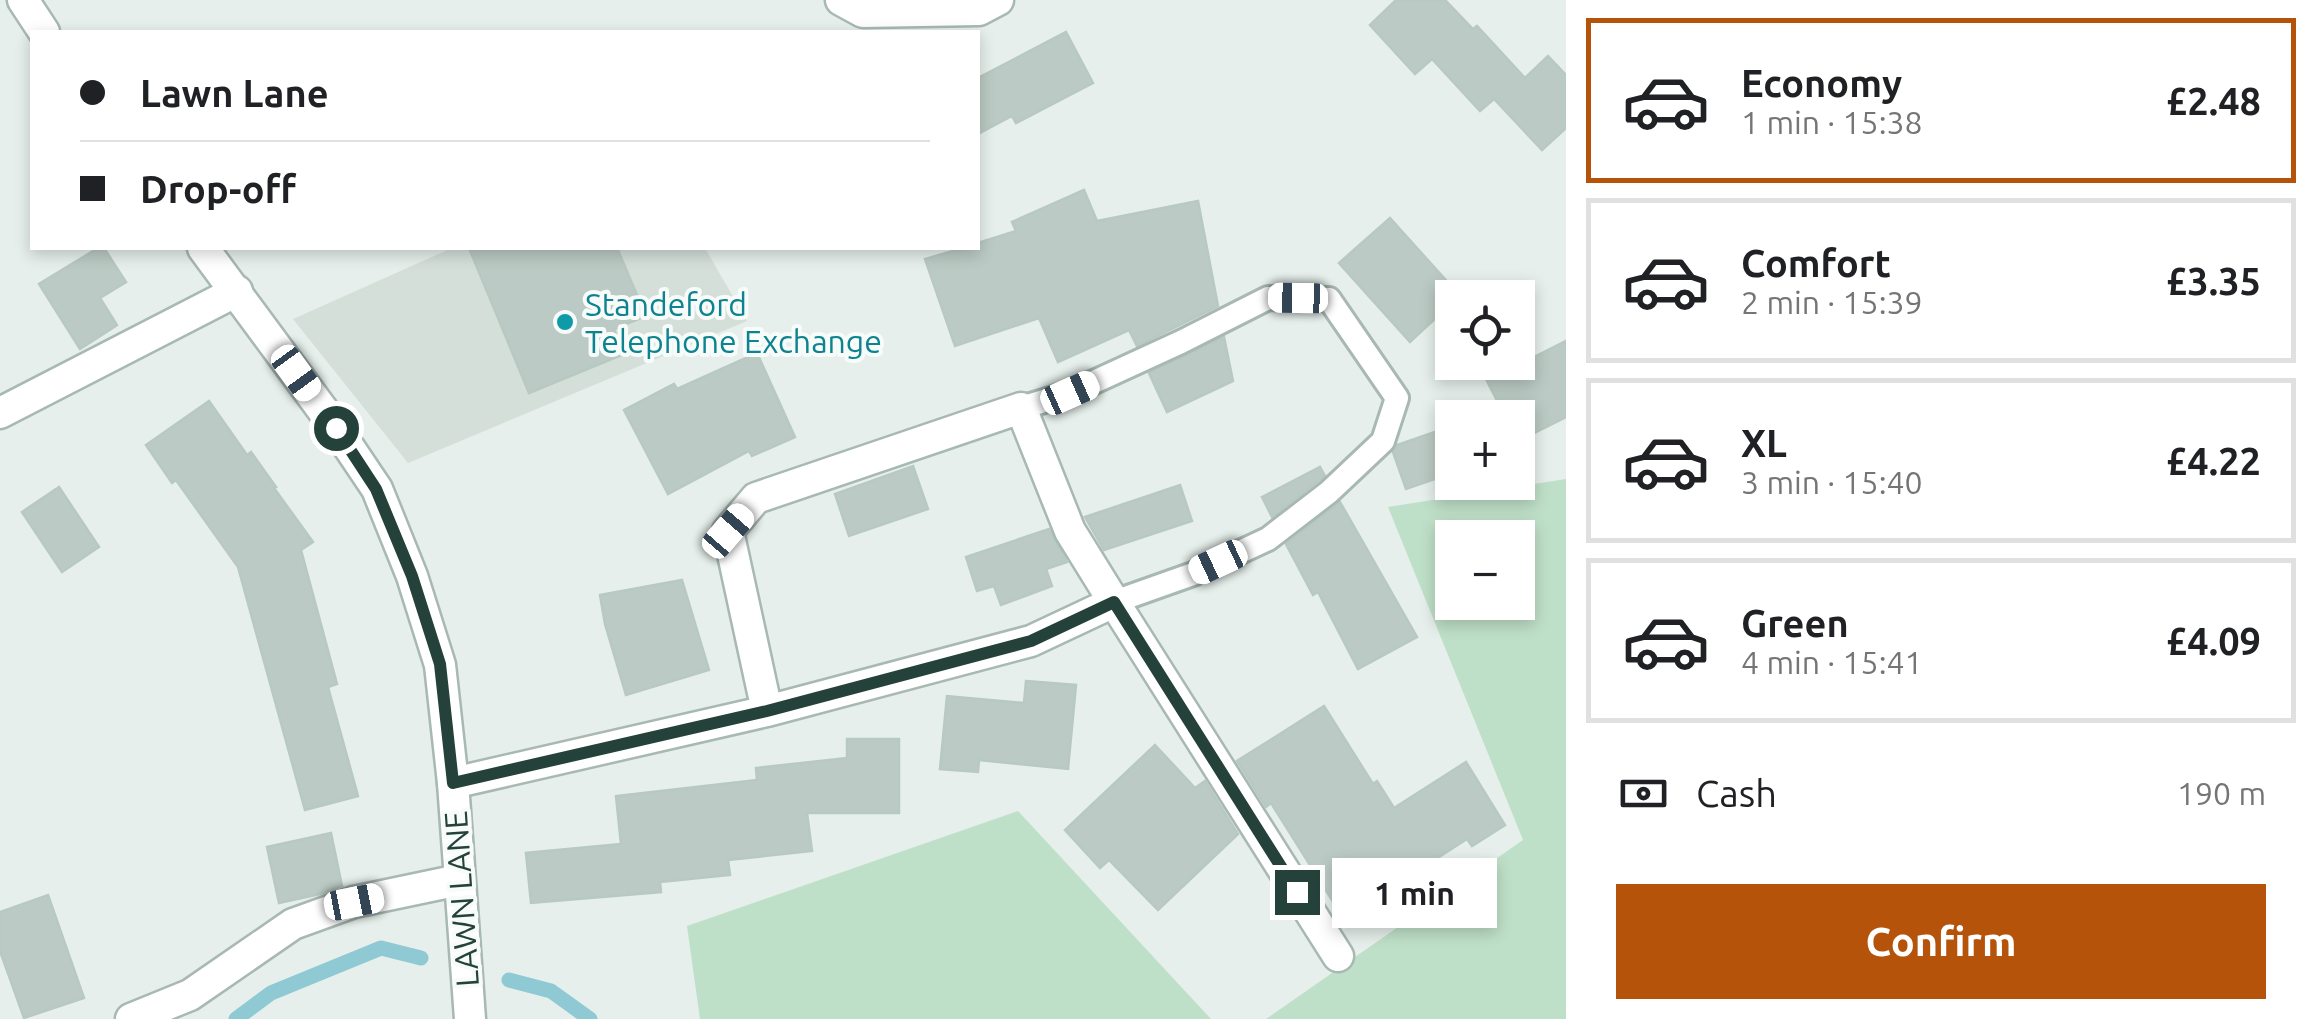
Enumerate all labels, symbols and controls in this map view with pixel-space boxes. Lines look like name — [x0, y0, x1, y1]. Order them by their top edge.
icon: car — [1621, 56, 1711, 146]
text: Economy — [1741, 62, 1902, 104]
text: Lawn Lane — [140, 72, 329, 114]
text: £2.48 — [2166, 80, 2261, 122]
text: 1 min · 15:38 — [1741, 104, 1923, 140]
text: Drop-off — [140, 168, 296, 210]
icon: car — [1621, 236, 1711, 326]
text: Comfort — [1741, 242, 1891, 284]
text: £3.35 — [2166, 260, 2261, 302]
map controls — [1435, 280, 1535, 620]
button: locate — [1435, 280, 1535, 380]
car — [1268, 282, 1328, 314]
text: 2 min · 15:39 — [1741, 284, 1923, 320]
place label: Standeford Telephone Exchange — [585, 286, 882, 359]
marker: Standeford Telephone Exchange — [554, 311, 576, 333]
car — [266, 340, 326, 406]
car — [1036, 367, 1104, 419]
button: + — [1435, 400, 1535, 500]
route start — [314, 406, 359, 451]
icon: car — [1621, 416, 1711, 506]
text: XL — [1741, 422, 1787, 464]
text: £4.22 — [2166, 440, 2261, 482]
text: 3 min · 15:40 — [1741, 464, 1923, 500]
car — [697, 499, 759, 563]
button: − — [1435, 520, 1535, 620]
car — [1184, 536, 1252, 588]
icon: car — [1621, 596, 1711, 686]
text: Green — [1741, 602, 1849, 644]
text: £4.09 — [2166, 620, 2261, 662]
text: 4 min · 15:41 — [1741, 644, 1923, 680]
icon: cash — [1616, 766, 1671, 821]
text: Cash — [1696, 772, 1777, 814]
text: 190 m — [2177, 775, 2266, 811]
street label: LAWN LANE — [437, 810, 485, 988]
callout: 1 min — [1332, 857, 1497, 927]
route end — [1275, 870, 1320, 915]
text: 1 min — [1374, 875, 1455, 911]
car — [322, 882, 386, 922]
button: Confirm — [1616, 884, 2266, 999]

